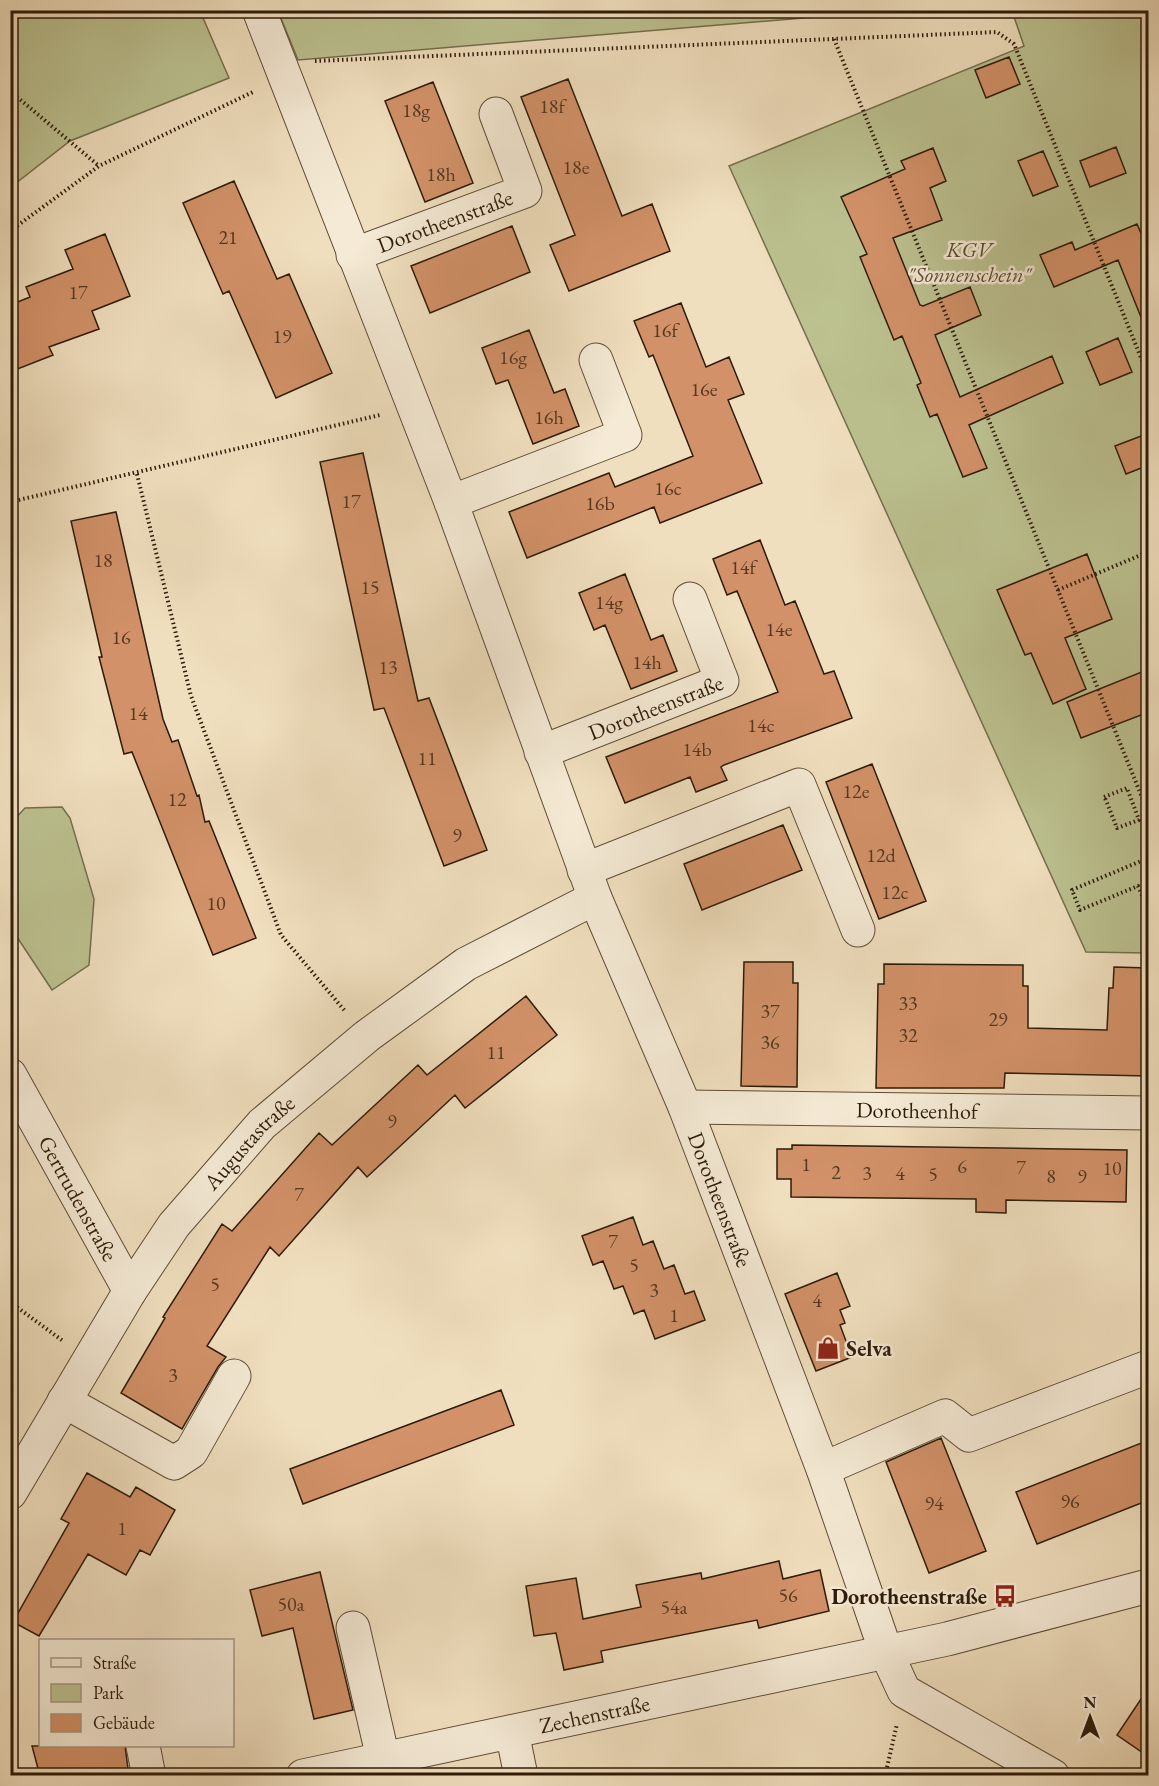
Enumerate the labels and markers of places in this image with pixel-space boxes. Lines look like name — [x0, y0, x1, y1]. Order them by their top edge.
place label: Selva — [846, 1334, 892, 1363]
shop icon: Selva — [815, 1335, 841, 1361]
place label: Dorotheenstraße — [831, 1582, 987, 1611]
bus stop icon: Dorotheenstraße — [992, 1583, 1018, 1609]

